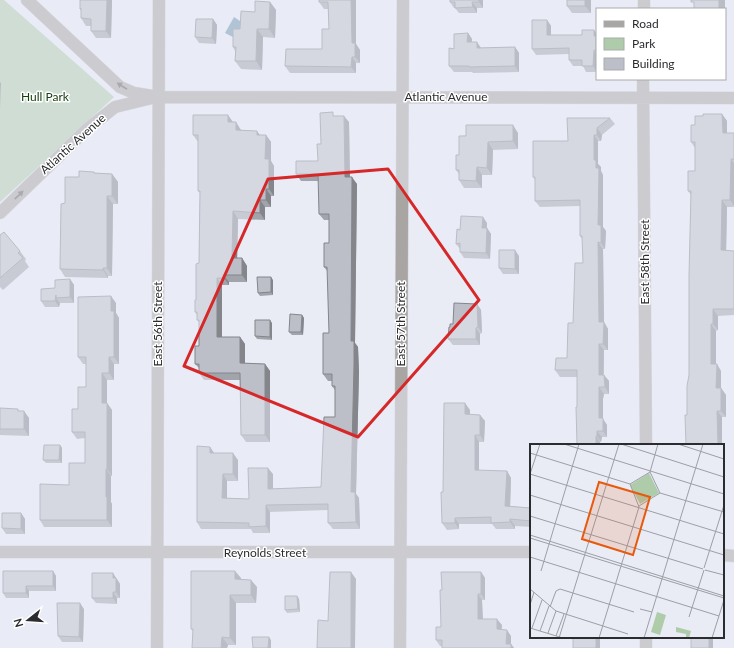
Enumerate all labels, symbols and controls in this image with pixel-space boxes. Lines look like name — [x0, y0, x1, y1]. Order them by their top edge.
legend — [596, 8, 726, 80]
text: Road — [632, 16, 659, 31]
text: Park — [632, 36, 656, 51]
text: Building — [632, 56, 675, 71]
one-way arrow — [116, 83, 127, 90]
park label: Hull Park — [21, 89, 70, 104]
street label: Atlantic Avenue — [405, 89, 488, 104]
street label: Atlantic Avenue — [37, 110, 109, 177]
one-way arrow — [14, 190, 24, 200]
street label: East 58th Street — [637, 219, 652, 304]
street label: East 56th Street — [150, 281, 165, 366]
street label: East 57th Street — [393, 281, 408, 366]
inset map — [530, 444, 724, 638]
street label: Reynolds Street — [224, 545, 307, 560]
north arrow — [8, 600, 48, 640]
text: N — [11, 617, 25, 629]

